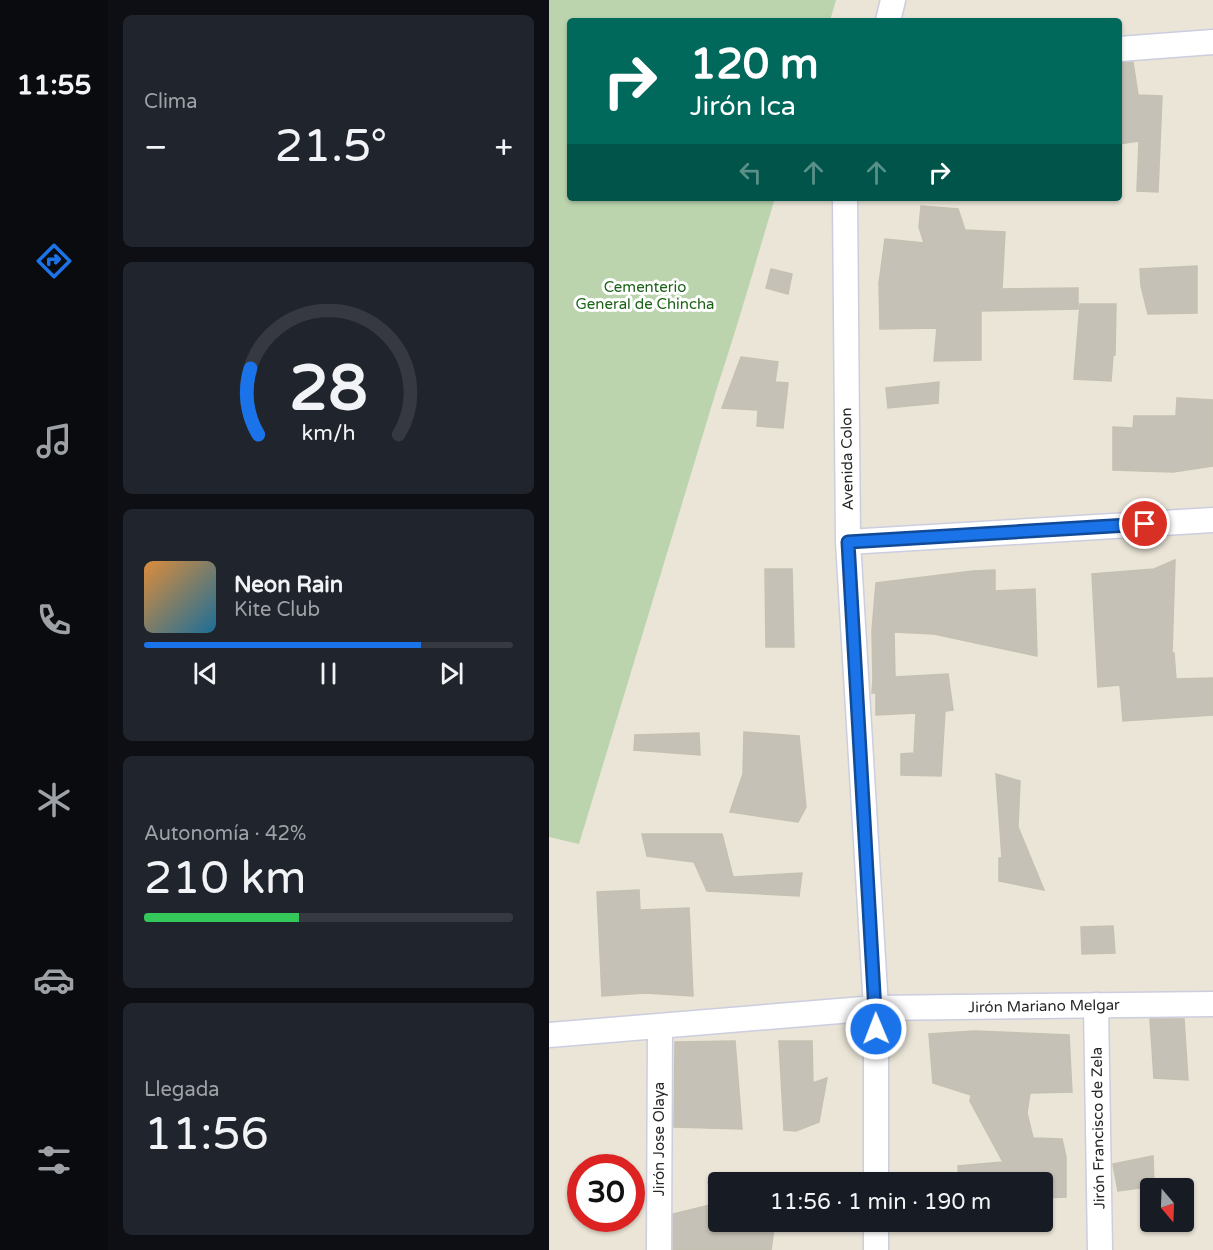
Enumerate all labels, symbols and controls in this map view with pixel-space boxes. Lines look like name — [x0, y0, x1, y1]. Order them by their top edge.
text: 120 m — [690, 39, 819, 90]
icon: right — [591, 42, 669, 120]
text: 11:55 — [17, 69, 91, 102]
text: Clima — [144, 90, 197, 114]
text: Jirón Ica — [690, 90, 796, 123]
text: 21.5° — [275, 120, 387, 174]
text: − — [144, 128, 168, 167]
text: + — [494, 128, 513, 167]
icon: left — [734, 156, 767, 189]
icon: ahead — [797, 156, 830, 189]
icon: ahead — [860, 156, 893, 189]
icon: right — [923, 156, 956, 189]
icon: directions — [33, 240, 75, 282]
park label: Cementerio General de Chincha — [575, 278, 715, 313]
text: 28 — [289, 352, 368, 427]
street label: Avenida Colon — [837, 407, 857, 511]
icon: music — [33, 420, 75, 462]
text: km/h — [302, 420, 355, 446]
pin — [1119, 498, 1170, 549]
icon: arrive — [1128, 507, 1161, 540]
text: Neon Rain — [234, 572, 343, 598]
text: Kite Club — [234, 598, 320, 622]
icon: phone — [33, 599, 75, 641]
icon: previous — [189, 657, 222, 690]
icon: pause — [312, 657, 345, 690]
icon: next — [435, 657, 468, 690]
icon: climate — [33, 779, 75, 821]
text: Autonomía · 42% — [144, 822, 306, 846]
text: 210 km — [144, 852, 306, 906]
icon: car — [33, 959, 75, 1001]
street label: Jirón Mariano Melgar — [968, 996, 1120, 1016]
position arrow — [844, 997, 908, 1061]
street label: Jirón Francisco de Zela — [1088, 1047, 1108, 1209]
text: Llegada — [144, 1078, 220, 1102]
street label: Jirón Jose Olaya — [650, 1082, 668, 1196]
text: 11:56 — [144, 1108, 269, 1162]
icon: filters — [33, 1139, 75, 1181]
speed limit sign: 30 — [567, 1154, 645, 1232]
north arrow — [1140, 1178, 1194, 1232]
map controls — [1140, 1178, 1194, 1232]
text: 11:56 · 1 min · 190 m — [770, 1189, 991, 1215]

